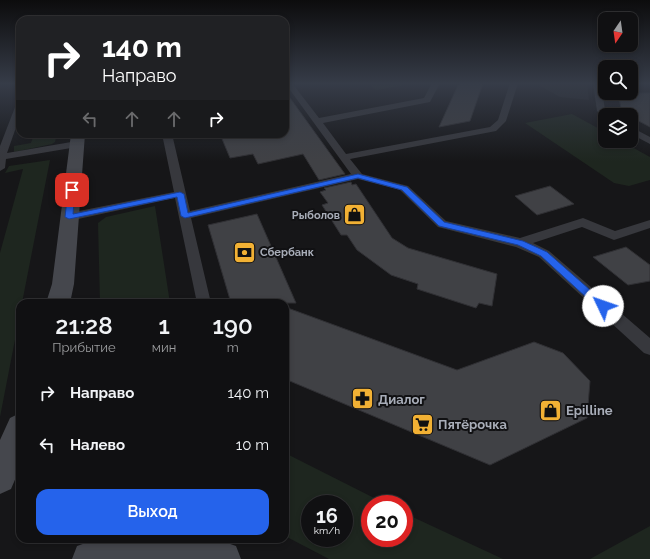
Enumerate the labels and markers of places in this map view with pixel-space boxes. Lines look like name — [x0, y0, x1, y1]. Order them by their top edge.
pin — [55, 173, 89, 207]
shop icon: Рыболов — [342, 202, 368, 228]
place label: Рыболов — [292, 209, 340, 222]
bank icon: Сбербанк — [232, 239, 258, 265]
place label: Сбербанк — [260, 246, 315, 259]
pharmacy icon: Диалог — [349, 386, 375, 412]
place label: Диалог — [378, 392, 425, 407]
shop icon: Epilline — [538, 397, 564, 423]
place label: Epilline — [566, 403, 613, 418]
supermarket icon: Пятёрочка — [409, 411, 435, 437]
place label: Пятёрочка — [438, 417, 508, 432]

